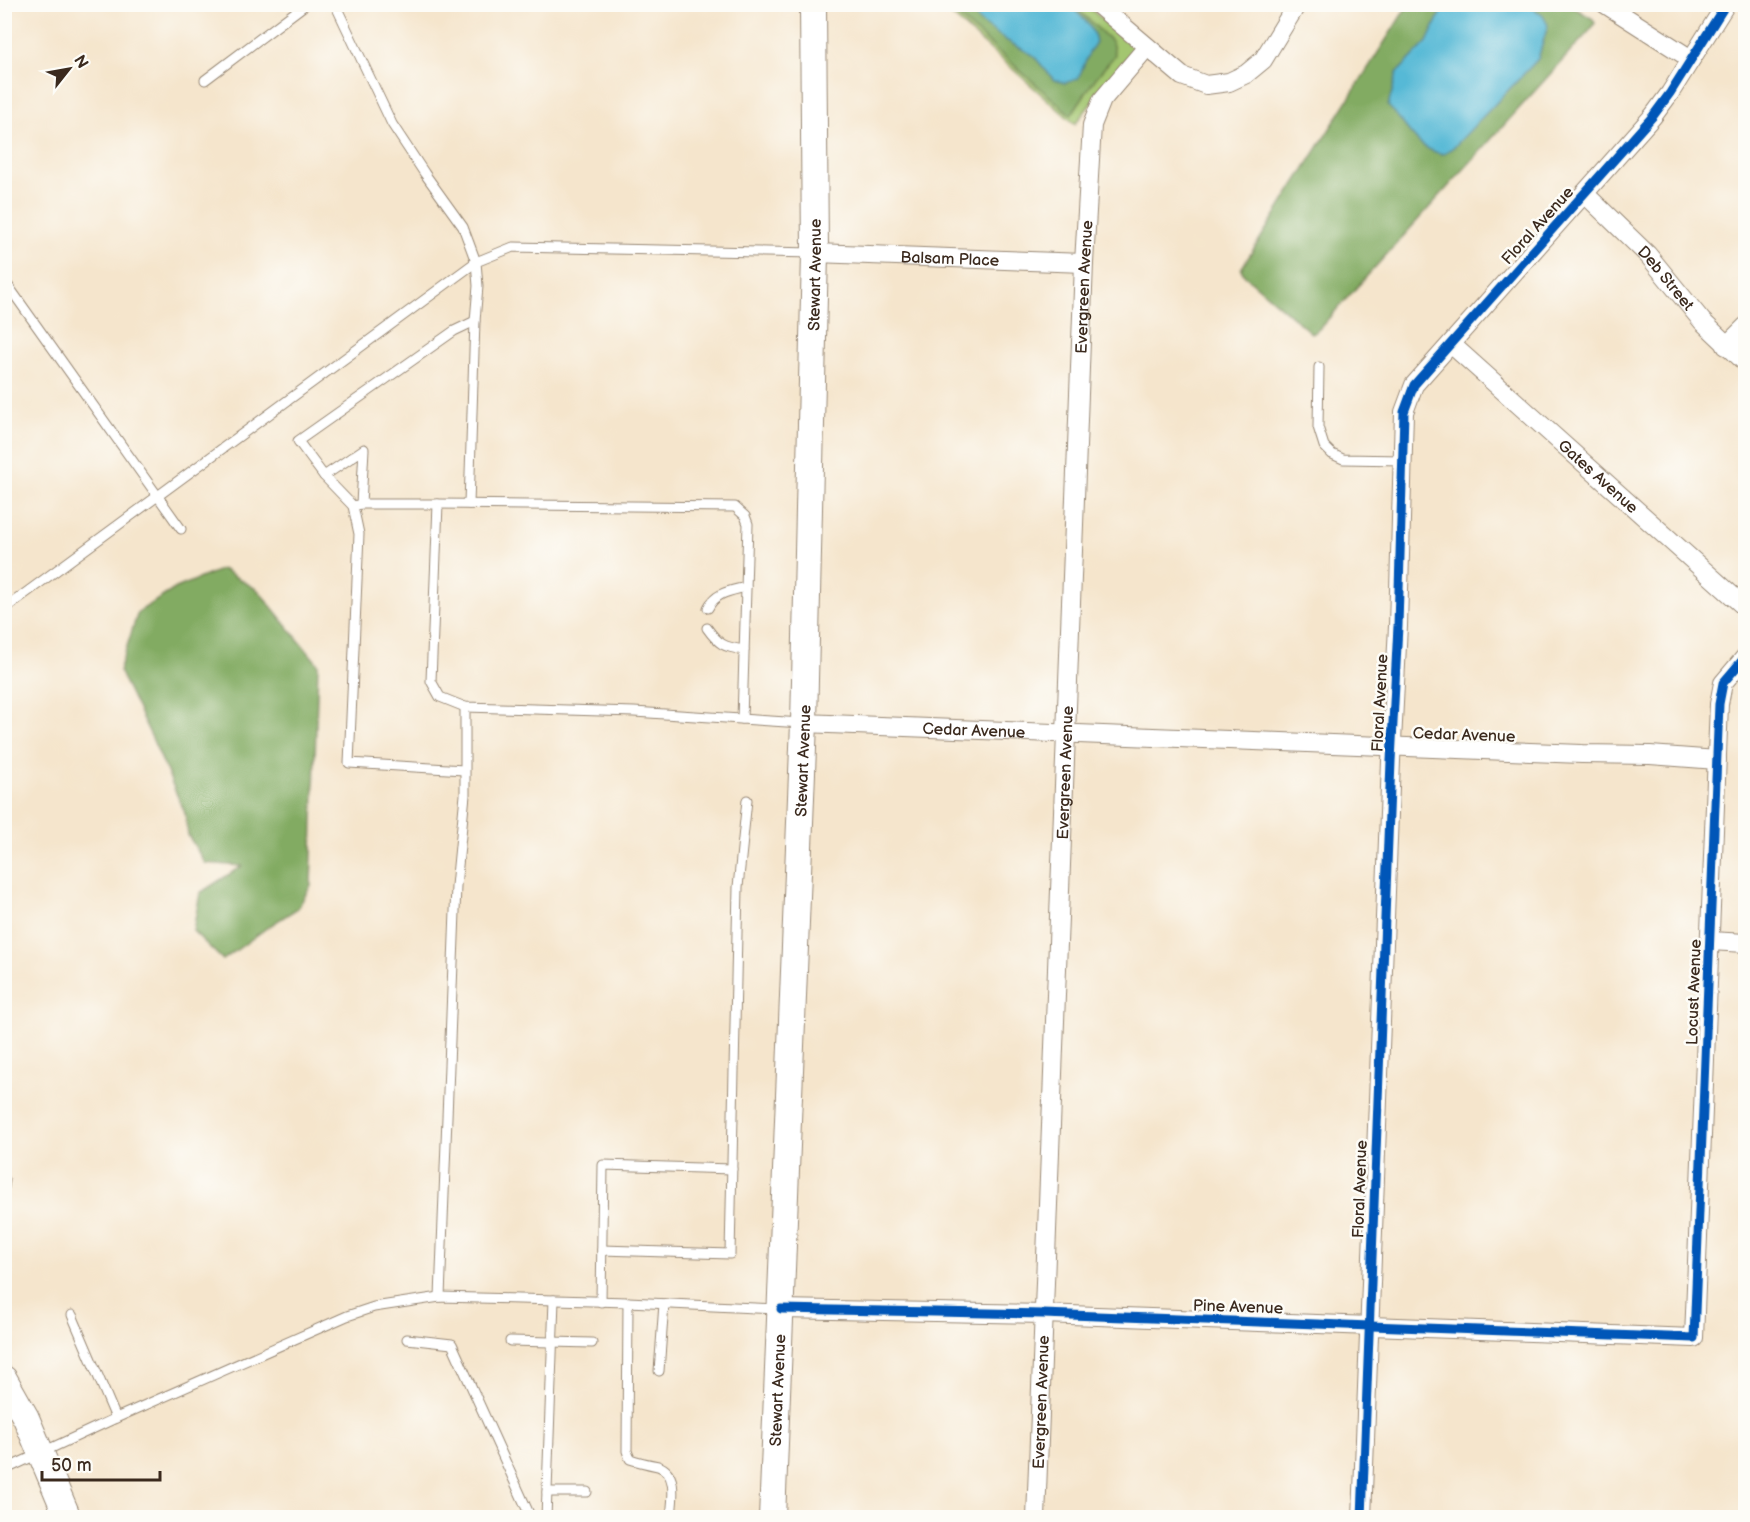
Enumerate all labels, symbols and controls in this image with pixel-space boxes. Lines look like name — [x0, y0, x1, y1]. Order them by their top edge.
north arrow — [39, 39, 99, 99]
text: N — [69, 52, 92, 72]
street label: Floral Avenue — [1498, 183, 1578, 269]
street label: Stewart Avenue — [805, 218, 826, 331]
street label: Evergreen Avenue — [1073, 219, 1097, 354]
street label: Deb Street — [1633, 243, 1697, 315]
street label: Balsam Place — [900, 248, 1000, 271]
street label: Gates Avenue — [1554, 436, 1642, 518]
street label: Floral Avenue — [1368, 653, 1393, 753]
street label: Stewart Avenue — [792, 704, 815, 817]
street label: Evergreen Avenue — [1054, 705, 1078, 840]
street label: Cedar Avenue — [922, 720, 1026, 743]
street label: Cedar Avenue — [1412, 724, 1516, 747]
street label: Locust Avenue — [1683, 938, 1706, 1045]
street label: Floral Avenue — [1349, 1139, 1372, 1238]
street label: Pine Avenue — [1192, 1296, 1284, 1319]
street label: Stewart Avenue — [767, 1333, 790, 1447]
street label: Evergreen Avenue — [1030, 1334, 1054, 1469]
scale bar — [42, 1444, 160, 1482]
text: 50 m — [51, 1455, 92, 1476]

